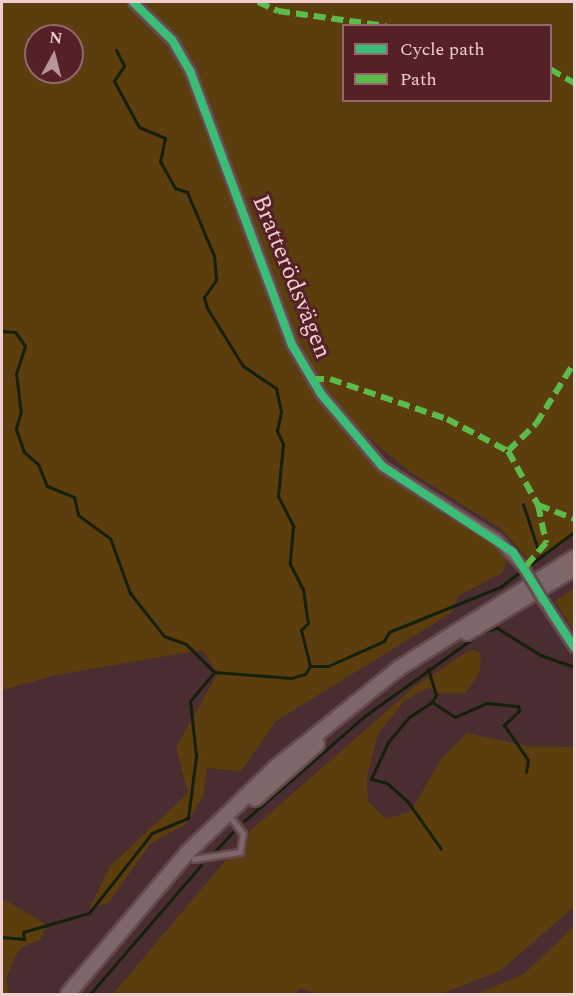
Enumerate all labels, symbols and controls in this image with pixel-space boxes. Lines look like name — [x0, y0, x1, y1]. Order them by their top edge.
north arrow — [24, 24, 84, 84]
legend — [342, 24, 552, 102]
text: N — [48, 25, 64, 51]
text: Cycle path — [400, 36, 485, 63]
text: Path — [400, 66, 437, 93]
street label: Bratterödsvägen — [245, 191, 337, 363]

